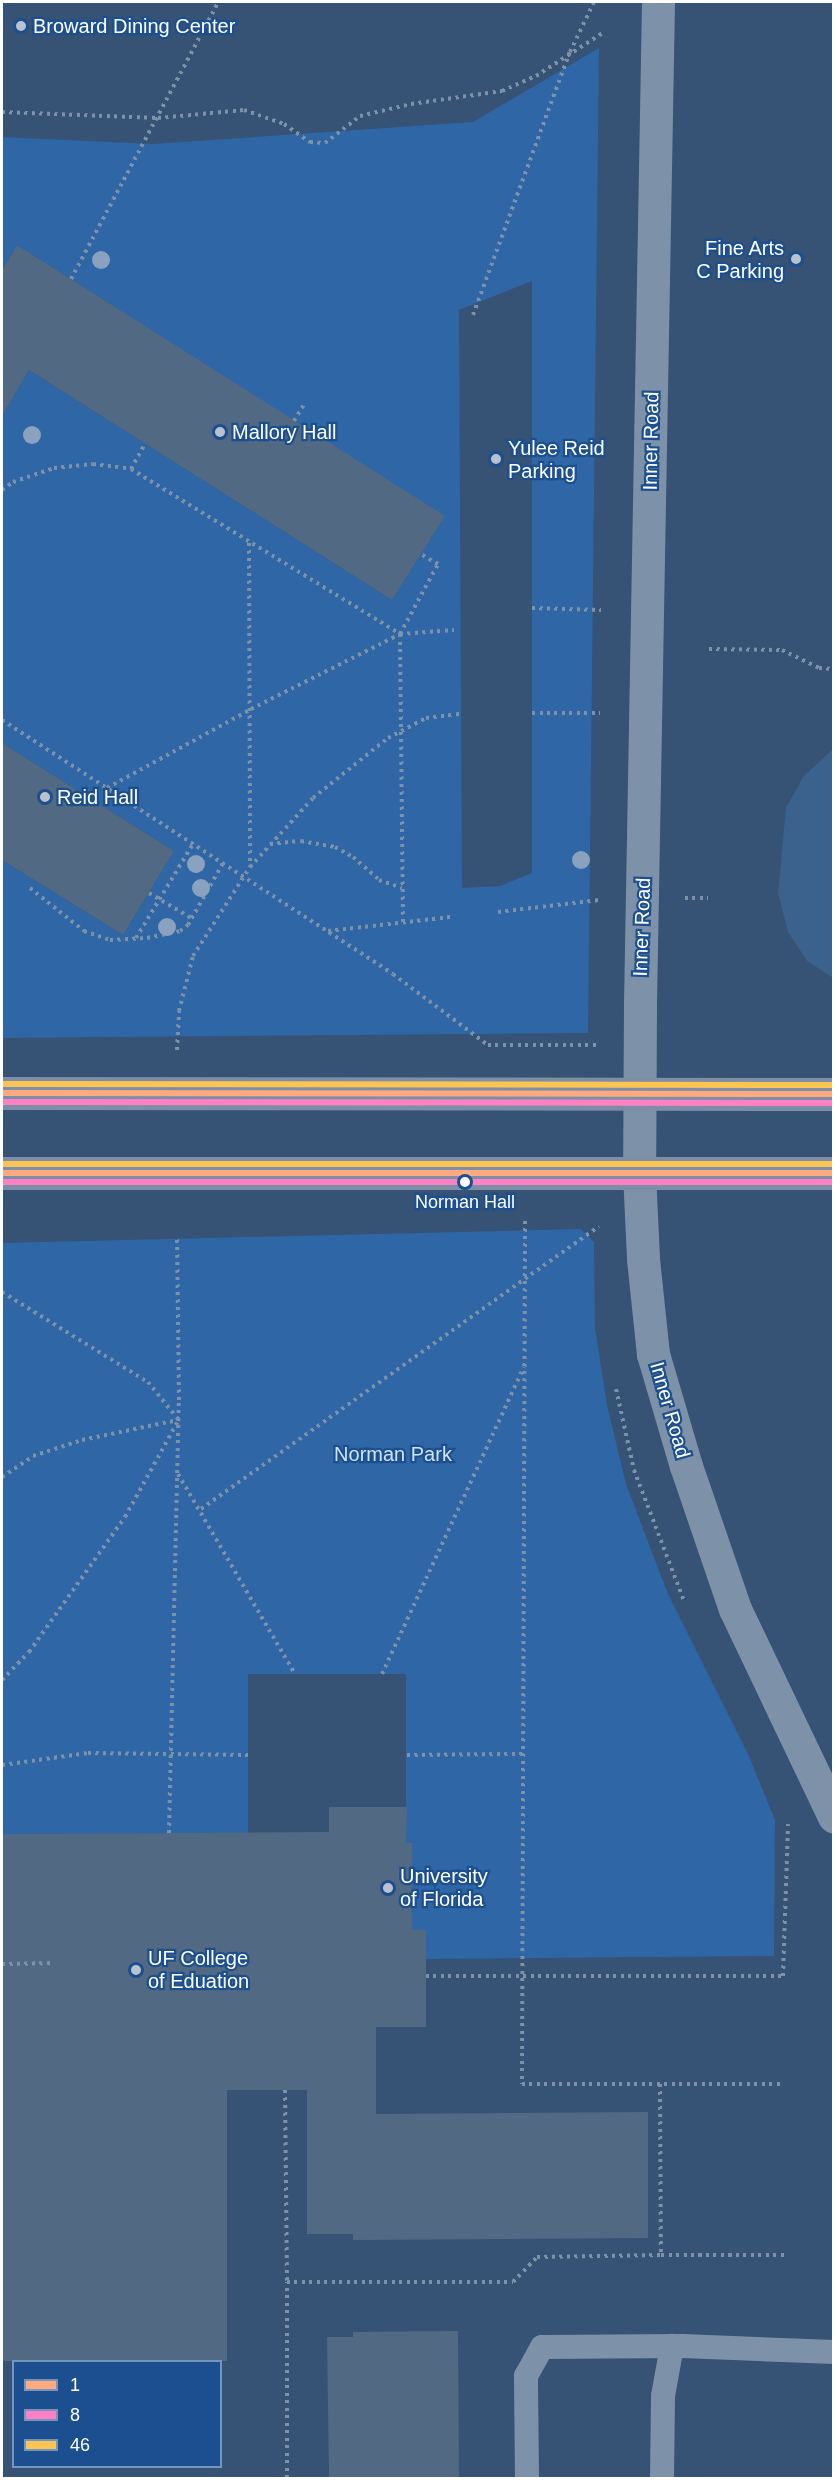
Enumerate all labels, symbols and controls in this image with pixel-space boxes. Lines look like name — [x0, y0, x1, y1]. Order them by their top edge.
place label: Broward Dining Center — [33, 14, 235, 38]
marker: Broward Dining Center — [14, 19, 28, 33]
place label: Fine Arts C Parking — [696, 236, 784, 283]
marker: Fine Arts C Parking — [789, 252, 803, 266]
street label: Inner Road — [638, 391, 664, 491]
place label: Mallory Hall — [232, 420, 336, 444]
marker: Mallory Hall — [213, 425, 227, 439]
place label: Yulee Reid Parking — [508, 436, 605, 483]
marker: Yulee Reid Parking — [489, 452, 503, 466]
place label: Reid Hall — [57, 785, 138, 809]
marker: Reid Hall — [38, 790, 52, 804]
street label: Inner Road — [628, 877, 656, 977]
marker: Norman Hall — [459, 1176, 471, 1188]
place label: Norman Hall — [415, 1191, 515, 1213]
street label: Inner Road — [645, 1359, 695, 1461]
park label: Norman Park — [334, 1442, 452, 1466]
place label: University of Florida — [400, 1864, 488, 1911]
marker: University of Florida — [381, 1881, 395, 1895]
place label: UF College of Eduation — [148, 1946, 249, 1993]
marker: UF College of Eduation — [129, 1963, 143, 1977]
legend — [12, 2360, 222, 2468]
text: 1 — [70, 2375, 80, 2395]
text: 8 — [70, 2405, 80, 2425]
text: 46 — [70, 2435, 90, 2455]

